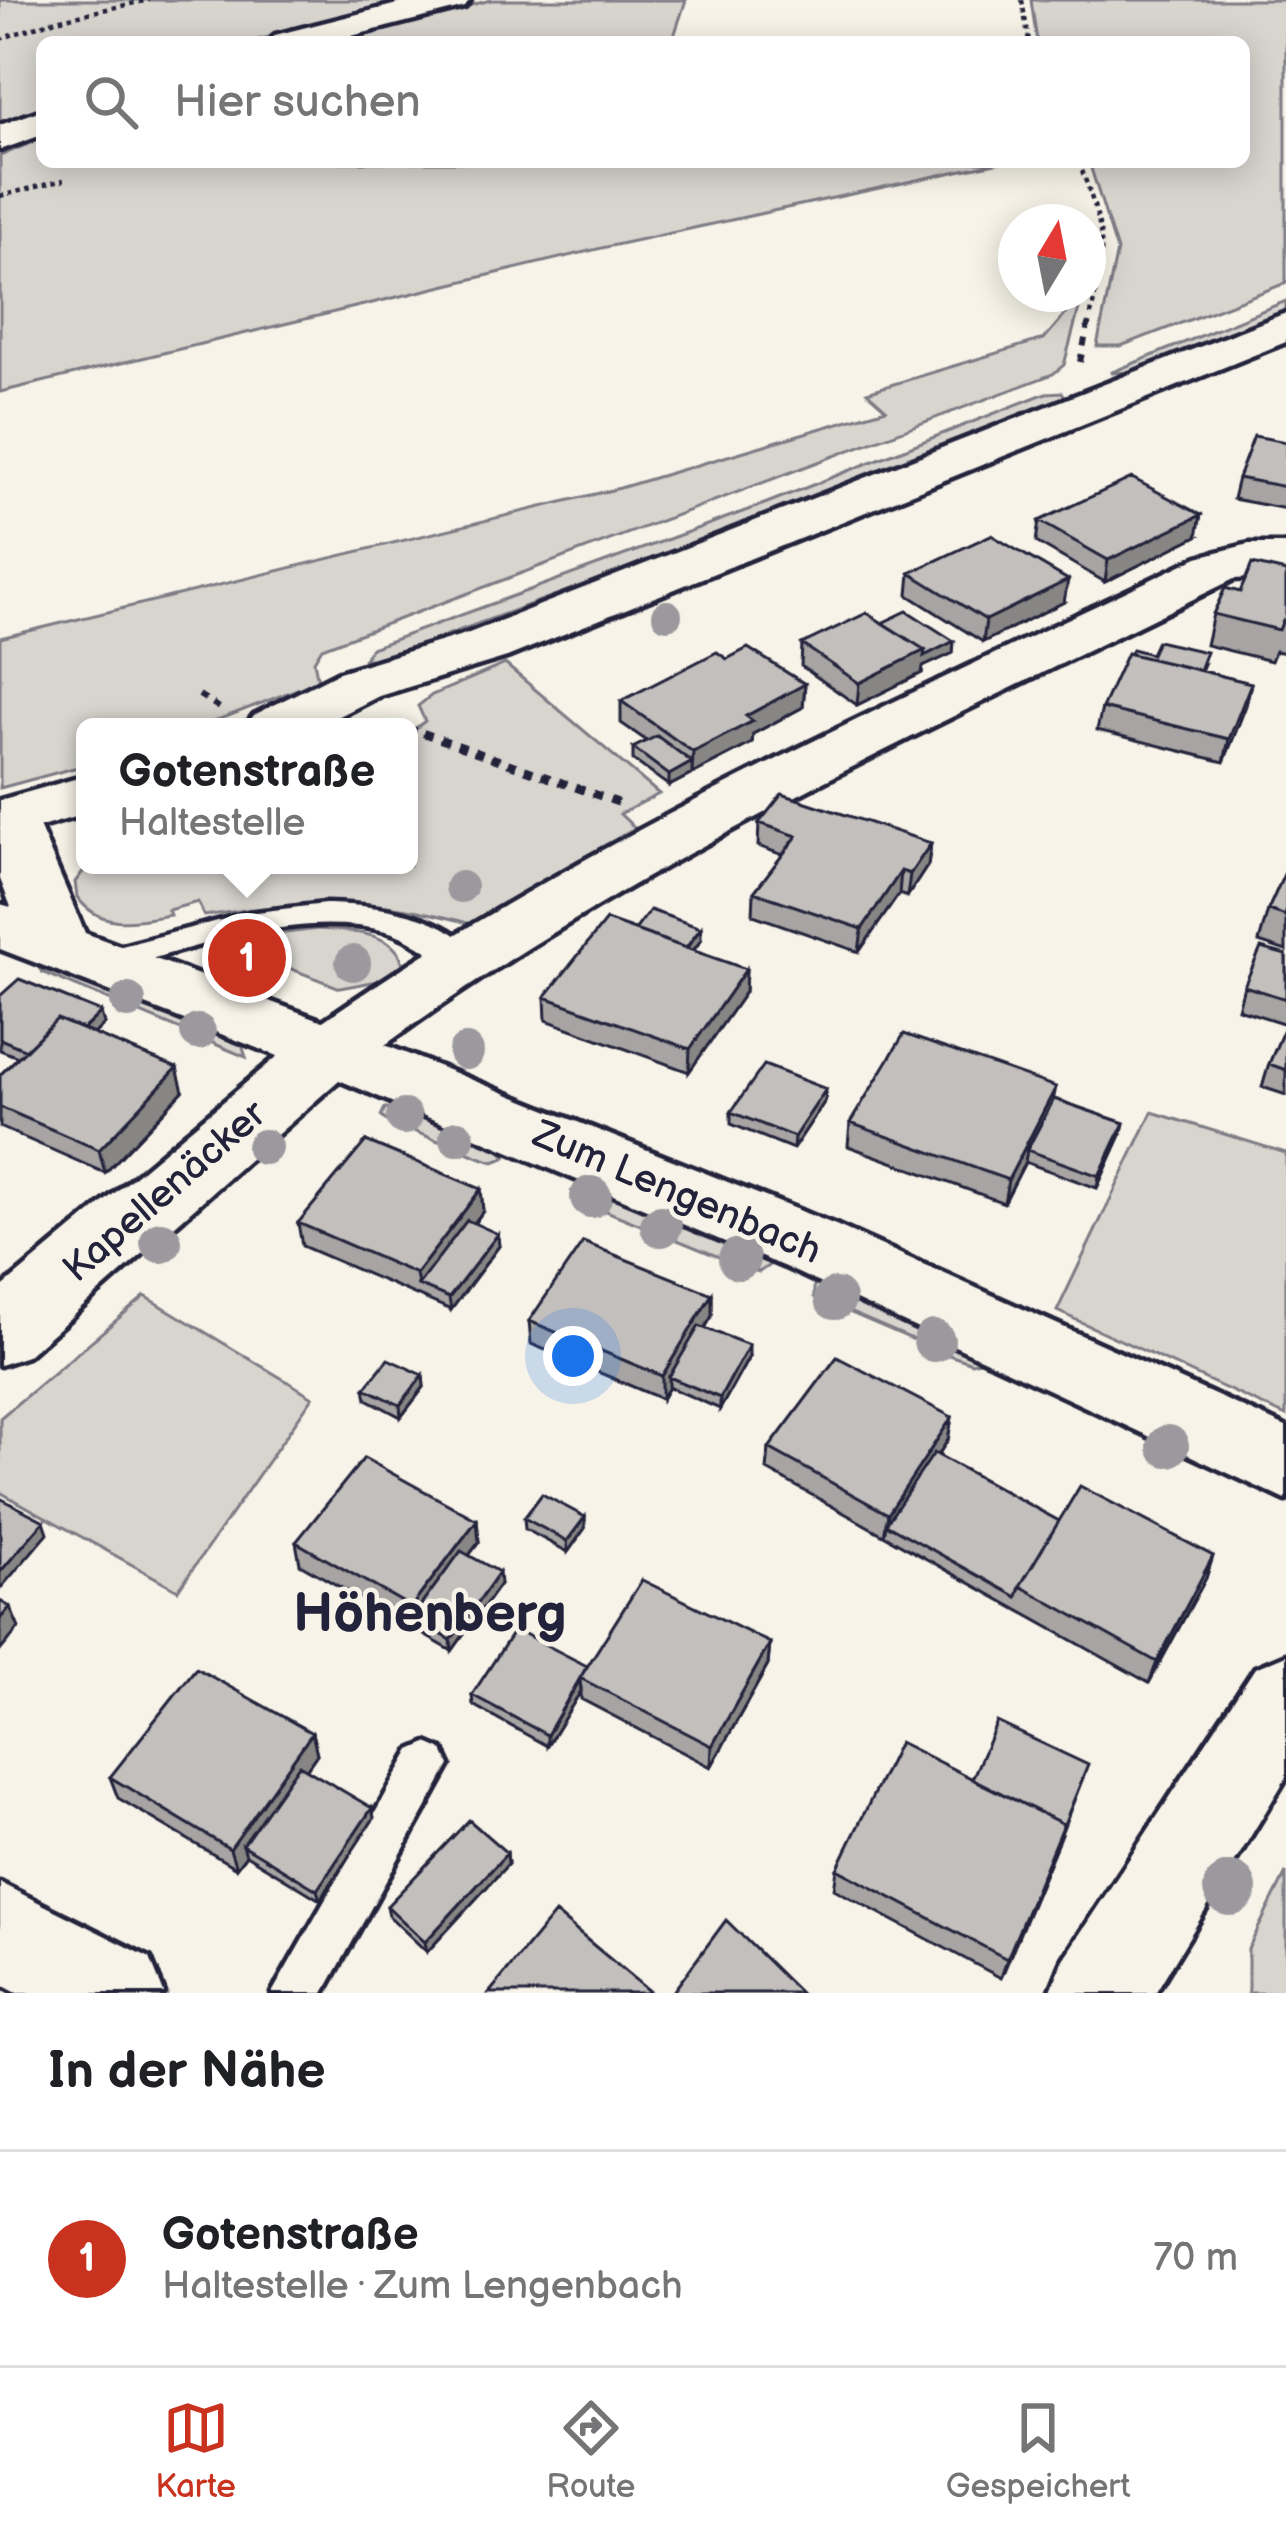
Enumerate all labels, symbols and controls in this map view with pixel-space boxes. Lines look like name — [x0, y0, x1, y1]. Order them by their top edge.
search box — [36, 36, 1250, 168]
icon: search — [78, 69, 144, 135]
text: Hier suchen — [174, 75, 421, 130]
north arrow — [998, 204, 1106, 312]
popup — [76, 718, 418, 874]
text: Gotenstraße — [119, 745, 375, 800]
text: Haltestelle — [119, 800, 305, 847]
pin: 1 — [208, 913, 286, 1003]
street label: Kapellenäcker — [54, 1091, 277, 1293]
street label: Zum Lengenbach — [525, 1111, 828, 1275]
your location — [543, 1326, 603, 1386]
district label: Höhenberg — [293, 1582, 567, 1647]
text: In der Nähe — [48, 2041, 326, 2102]
text: Gotenstraße — [162, 2208, 419, 2263]
text: 1 — [79, 2235, 95, 2282]
text: 70 m — [1153, 2235, 1238, 2282]
text: Haltestelle · Zum Lengenbach — [162, 2263, 682, 2310]
tab: Karte — [155, 2395, 236, 2507]
tab: Route — [546, 2395, 635, 2507]
tab: Gespeichert — [946, 2395, 1131, 2507]

